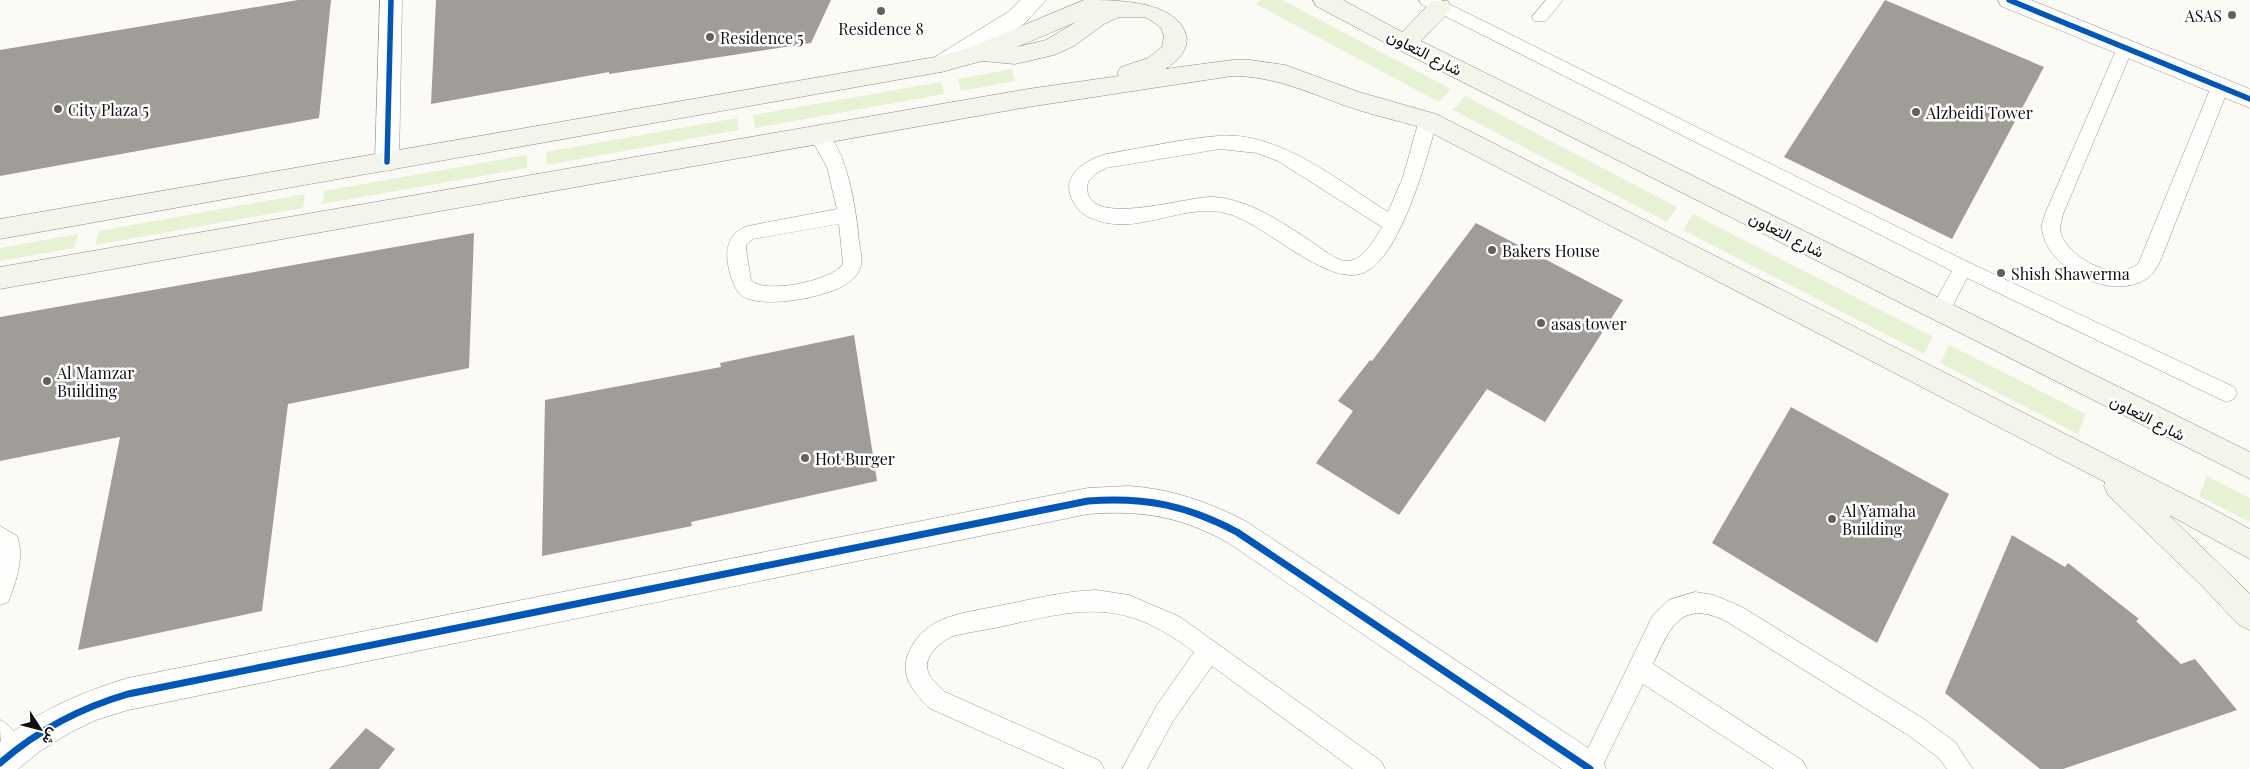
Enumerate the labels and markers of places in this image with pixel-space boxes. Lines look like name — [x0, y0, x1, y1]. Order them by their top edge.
marker: Residence 8 — [875, 5, 887, 17]
place label: ASAS — [2184, 5, 2222, 26]
marker: ASAS — [2226, 9, 2238, 21]
place label: Residence 8 — [838, 18, 924, 39]
place label: Residence 5 — [720, 27, 804, 48]
marker: Residence 5 — [704, 31, 716, 43]
place label: City Plaza 5 — [68, 99, 149, 120]
place label: Alzbeidi Tower — [1925, 102, 2033, 123]
marker: City Plaza 5 — [52, 103, 64, 115]
marker: Alzbeidi Tower — [1910, 106, 1922, 118]
place label: Bakers House — [1502, 240, 1600, 261]
marker: Bakers House — [1486, 244, 1498, 256]
place label: Shish Shawerma — [2011, 263, 2130, 284]
marker: Shish Shawerma — [1995, 267, 2007, 279]
place label: asas tower — [1551, 313, 1627, 334]
marker: asas tower — [1535, 317, 1547, 329]
place label: Al Mamzar Building — [56, 362, 134, 401]
marker: Al Mamzar Building — [41, 375, 53, 387]
place label: Hot Burger — [815, 448, 895, 469]
marker: Hot Burger — [799, 452, 811, 464]
place label: Al Yamaha Building — [1841, 500, 1916, 539]
marker: Al Yamaha Building — [1826, 513, 1838, 525]

